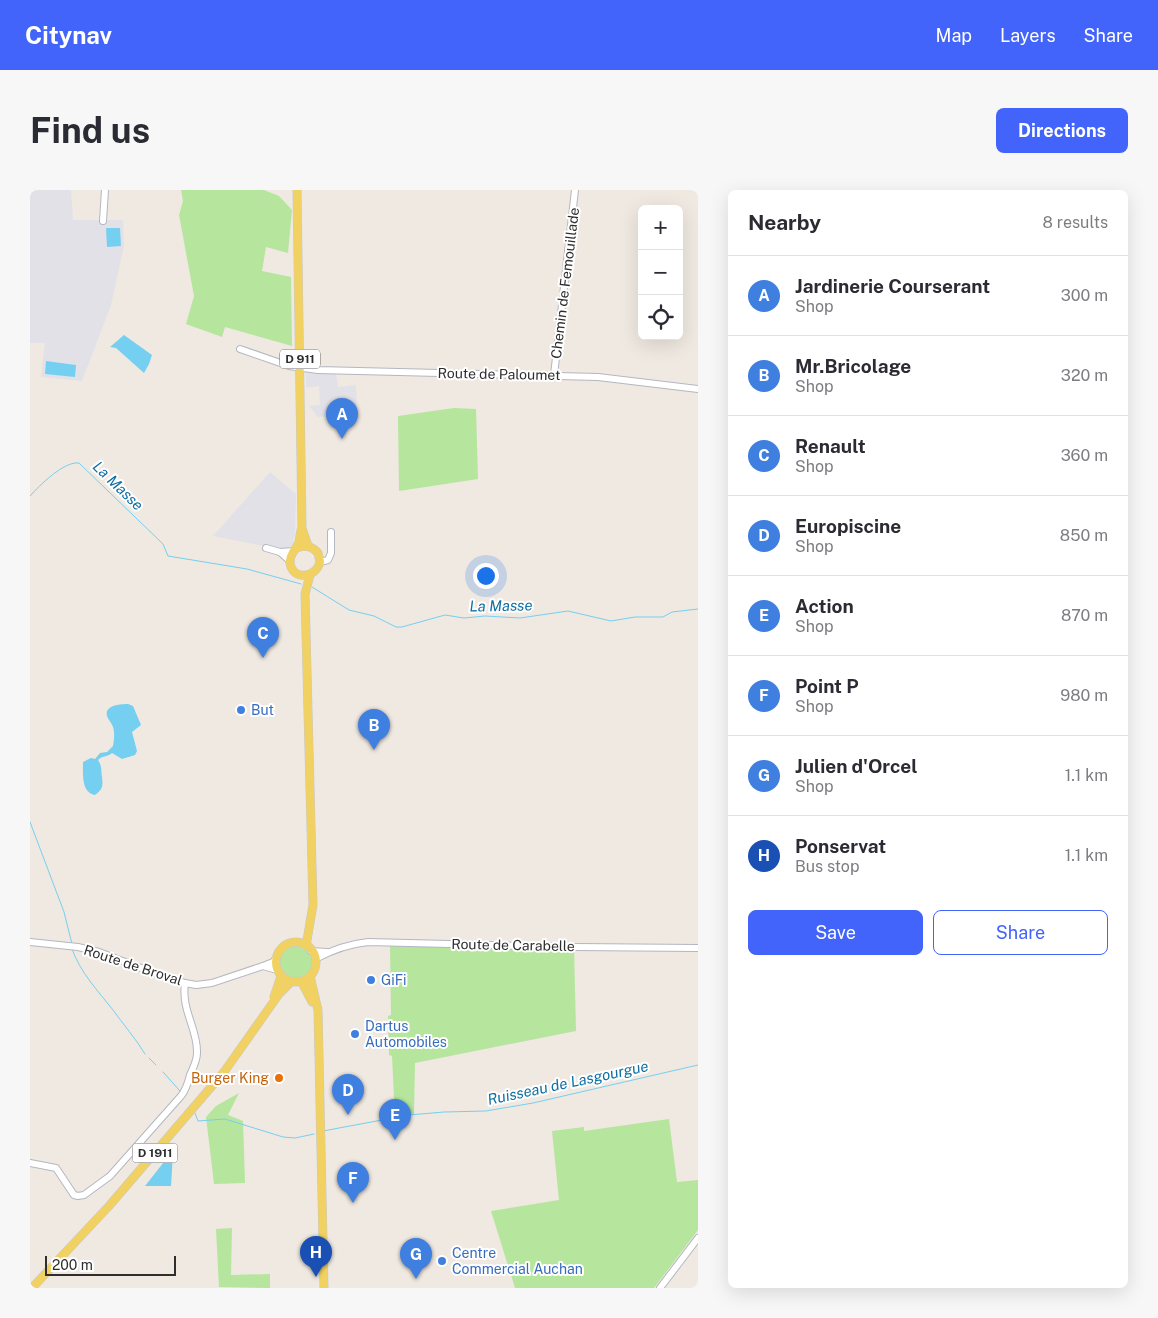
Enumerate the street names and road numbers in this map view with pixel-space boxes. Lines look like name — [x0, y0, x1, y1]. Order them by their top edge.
street label: Chemin de Femouillade — [548, 206, 582, 360]
road number: D 911 — [280, 350, 320, 368]
street label: Route de Paloumet — [437, 365, 561, 383]
street label: Route de Carabelle — [451, 936, 575, 954]
street label: Route de Broval — [82, 942, 184, 988]
road number: D 1911 — [132, 1144, 178, 1162]

